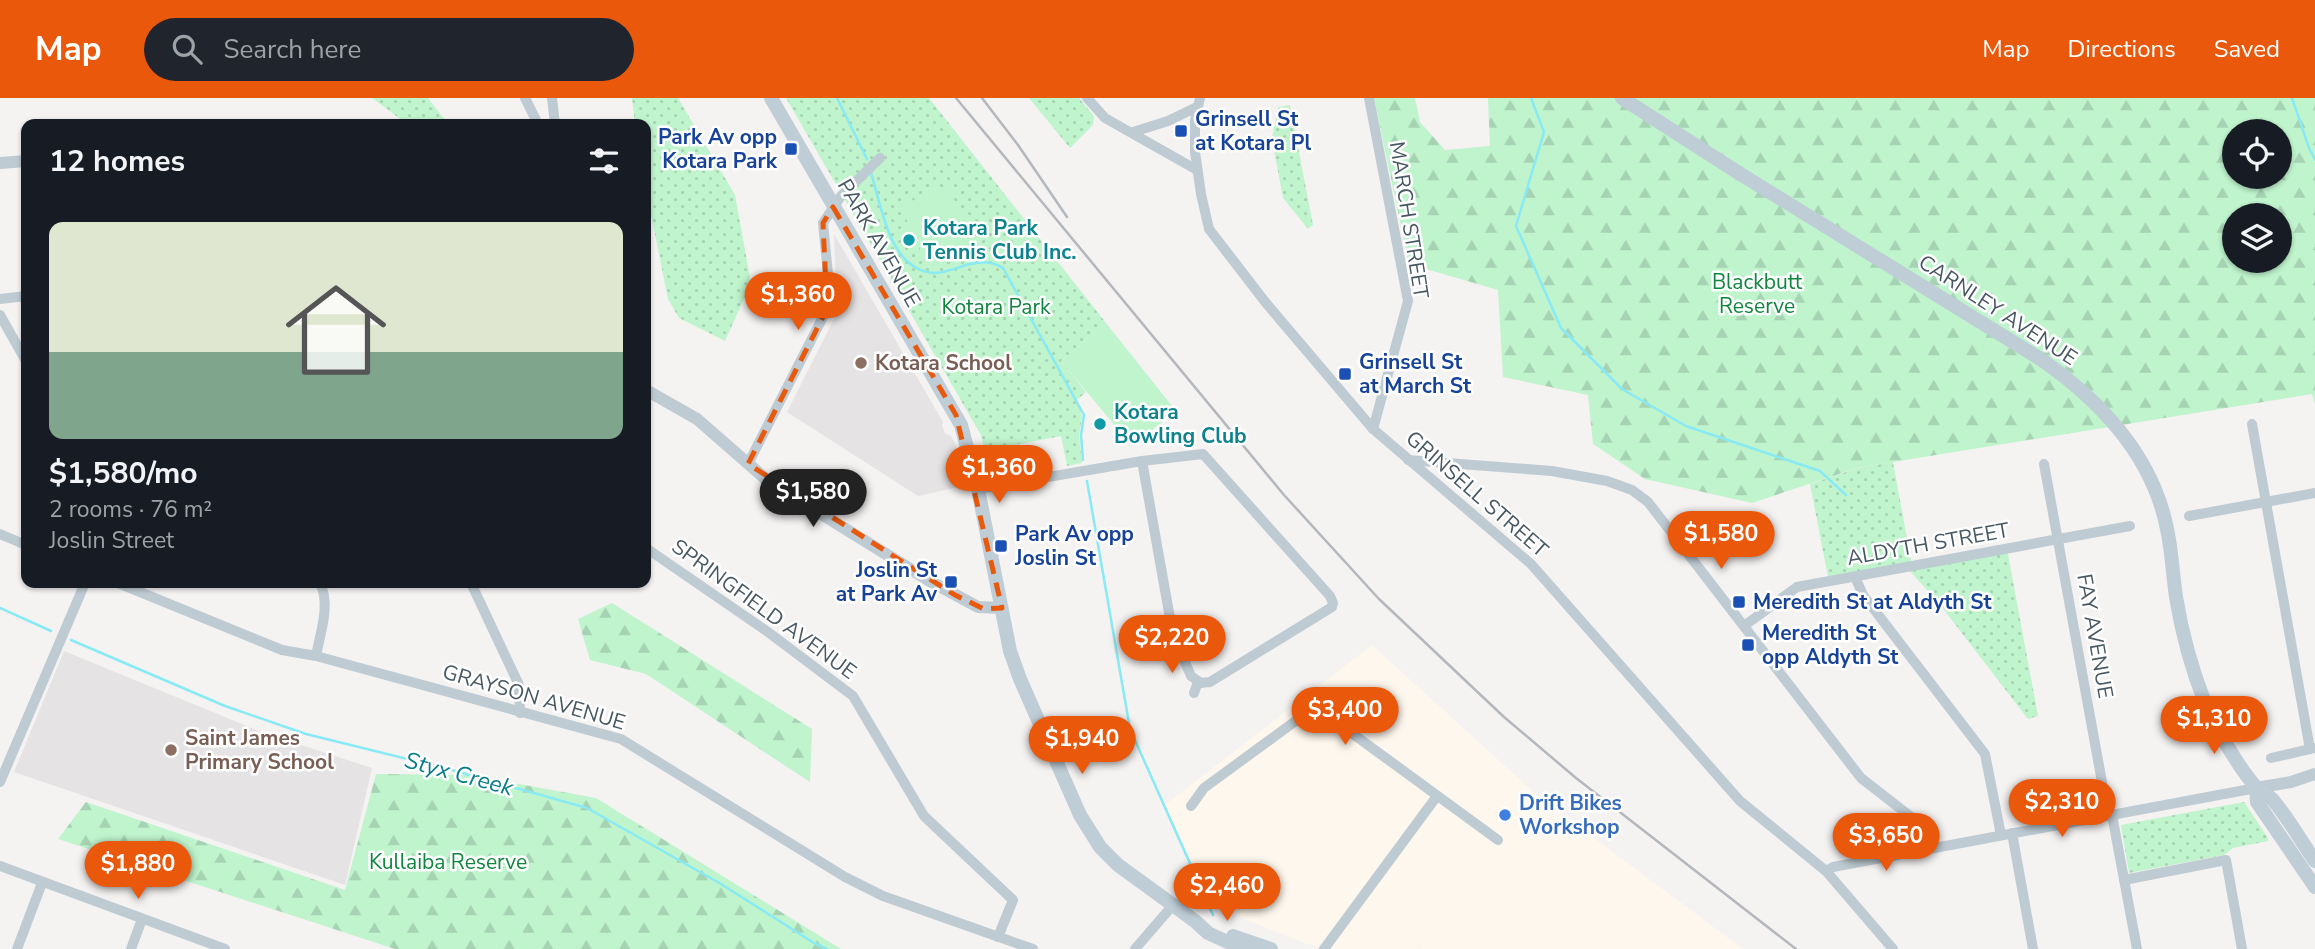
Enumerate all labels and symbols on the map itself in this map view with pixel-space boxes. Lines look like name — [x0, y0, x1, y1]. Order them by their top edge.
place label: Grinsell St at Kotara Pl — [1195, 105, 1311, 157]
place label: Park Av opp Kotara Park — [658, 123, 778, 175]
marker: Grinsell St at Kotara Pl — [1173, 123, 1189, 139]
street label: MARCH STREET — [1383, 139, 1435, 301]
marker: Park Av opp Kotara Park — [783, 141, 799, 157]
street label: PARK AVENUE — [831, 174, 927, 312]
place label: Kotara Park Tennis Club Inc. — [923, 214, 1077, 266]
marker: Kotara Park Tennis Club Inc. — [901, 232, 917, 248]
street label: CARNLEY AVENUE — [1913, 248, 2083, 372]
park label: Blackbutt Reserve — [1712, 268, 1803, 320]
pin: $1,360 — [741, 272, 855, 332]
park label: Kotara Park — [942, 293, 1051, 321]
place label: Grinsell St at March St — [1359, 348, 1472, 400]
place label: Kotara School — [875, 349, 1012, 377]
marker: Kotara School — [853, 355, 869, 371]
marker: Grinsell St at March St — [1337, 366, 1353, 382]
place label: Kotara Bowling Club — [1114, 398, 1247, 450]
marker: Kotara Bowling Club — [1092, 416, 1108, 432]
street label: GRINSELL STREET — [1400, 424, 1554, 564]
pin: $1,360 — [942, 446, 1056, 505]
pin: $1,580 — [756, 470, 870, 529]
pin: $1,580 — [1664, 512, 1778, 571]
street label: ALDYTH STREET — [1845, 516, 2012, 572]
place label: Park Av opp Joslin St — [1014, 520, 1134, 572]
street label: SPRINGFIELD AVENUE — [666, 532, 862, 686]
marker: Park Av opp Joslin St — [993, 538, 1009, 554]
place label: Joslin St at Park Av — [836, 556, 938, 608]
street label: FAY AVENUE — [2070, 571, 2120, 701]
marker: Joslin St at Park Av — [943, 574, 959, 590]
place label: Meredith St at Aldyth St — [1753, 588, 1992, 616]
marker: Meredith St at Aldyth St — [1731, 594, 1747, 610]
pin: $2,220 — [1115, 616, 1229, 675]
place label: Meredith St opp Aldyth St — [1762, 619, 1899, 671]
marker: Meredith St opp Aldyth St — [1740, 637, 1756, 653]
street label: GRAYSON AVENUE — [439, 658, 629, 736]
pin: $3,400 — [1288, 688, 1402, 747]
pin: $1,310 — [2157, 696, 2271, 756]
pin: $1,940 — [1025, 716, 1139, 776]
place label: Saint James Primary School — [185, 724, 334, 776]
marker: Saint James Primary School — [163, 742, 179, 758]
water label: Styx Creek — [401, 745, 517, 804]
pin: $2,310 — [2005, 780, 2119, 839]
place label: Drift Bikes Workshop — [1519, 789, 1622, 841]
marker: Drift Bikes Workshop — [1497, 807, 1513, 823]
pin: $3,650 — [1829, 814, 1943, 873]
pin: $1,880 — [81, 842, 195, 901]
park label: Kullaiba Reserve — [369, 848, 527, 876]
pin: $2,460 — [1170, 864, 1284, 923]

